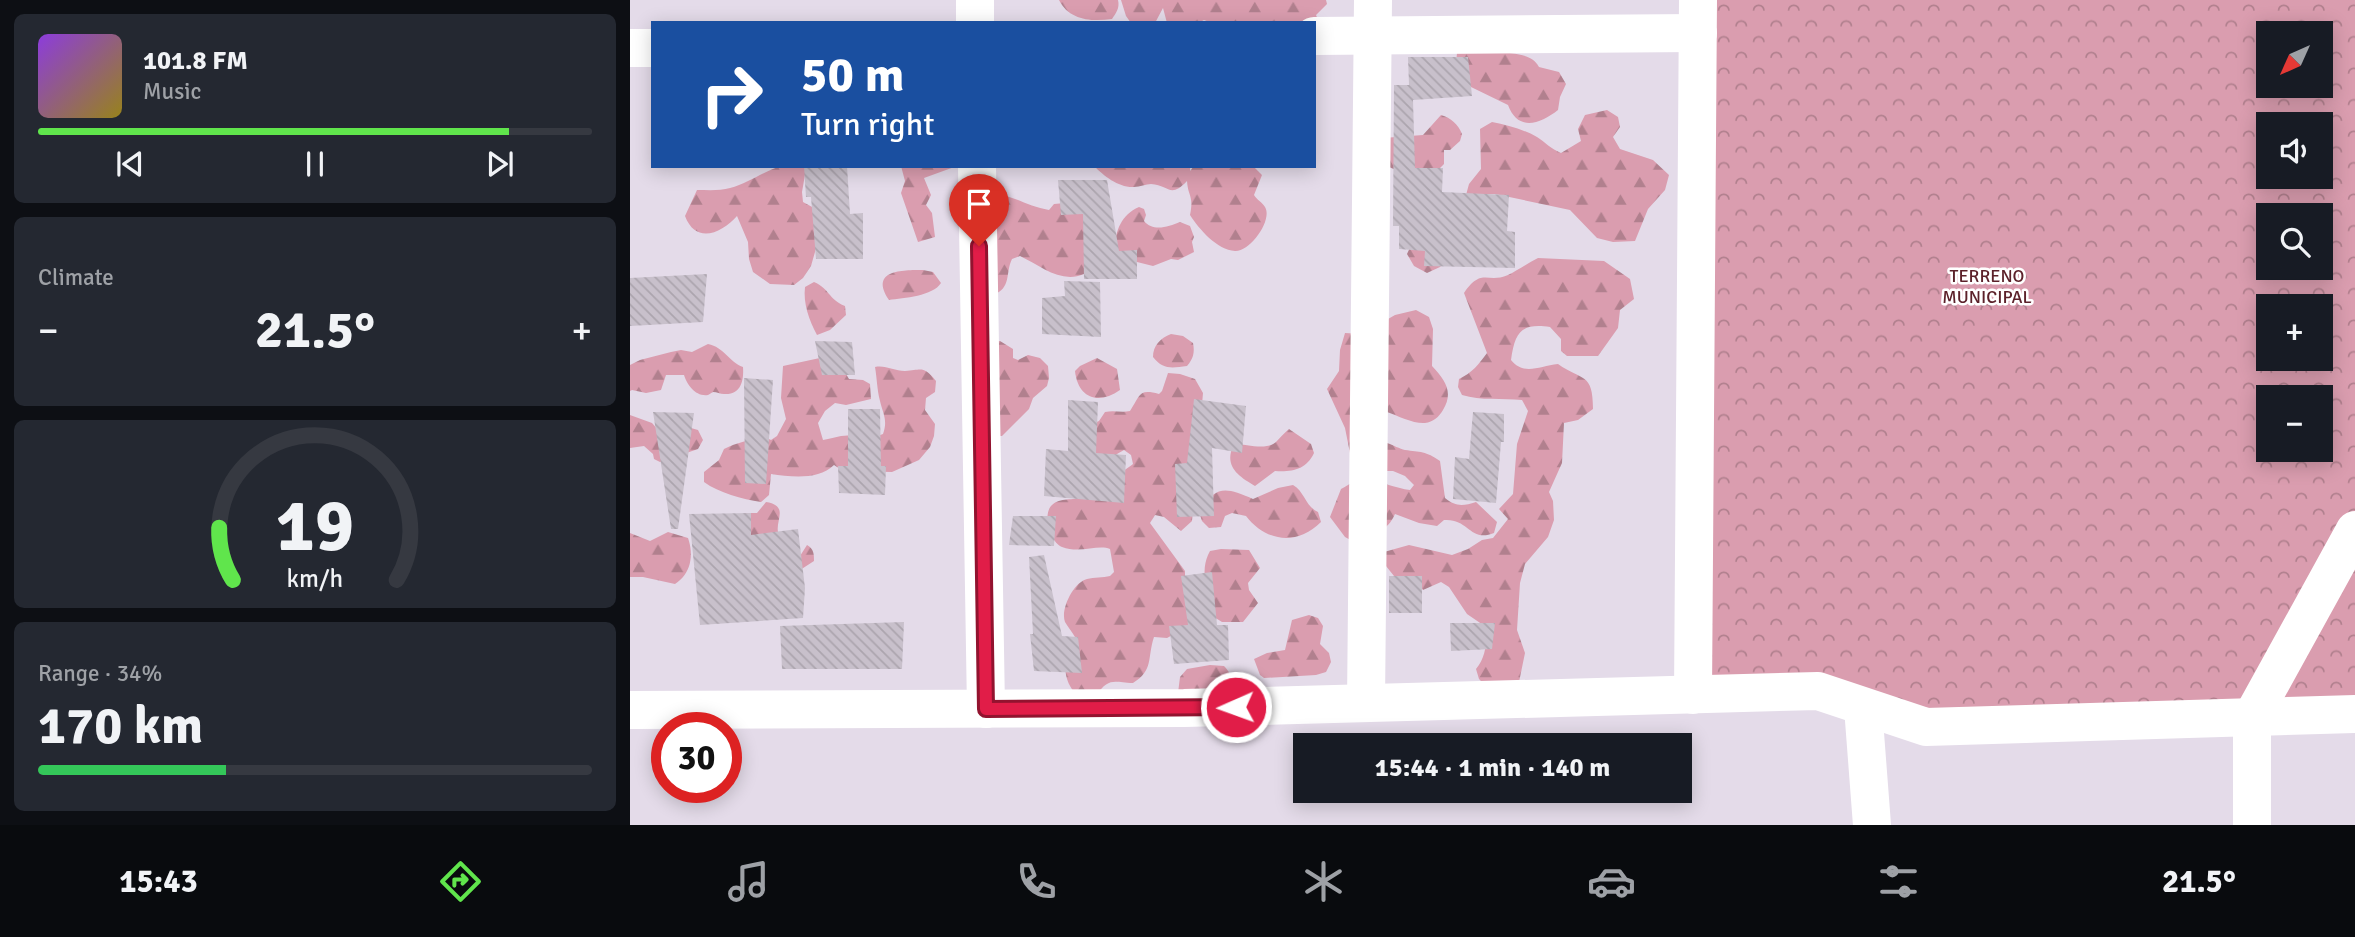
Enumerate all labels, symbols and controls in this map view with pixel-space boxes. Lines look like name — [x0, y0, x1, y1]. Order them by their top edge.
north arrow — [2256, 21, 2333, 98]
map controls — [2256, 21, 2333, 462]
text: 101.8 FM — [143, 45, 248, 77]
text: 50 m — [801, 45, 904, 105]
icon: right — [686, 49, 777, 140]
text: Music — [143, 77, 201, 106]
text: Turn right — [801, 105, 934, 144]
button: sound — [2256, 112, 2333, 189]
icon: previous — [111, 145, 149, 183]
icon: pause — [296, 145, 334, 183]
icon: next — [481, 145, 519, 183]
pin — [949, 174, 1009, 246]
icon: arrive — [960, 185, 998, 223]
button: search — [2256, 203, 2333, 280]
text: Climate — [38, 263, 114, 292]
park label: TERRENO MUNICIPAL — [1942, 265, 2032, 308]
button: + — [2256, 294, 2333, 371]
text: 21.5° — [255, 298, 375, 362]
text: − — [38, 307, 59, 354]
text: + — [571, 307, 592, 354]
button: − — [2256, 385, 2333, 462]
text: 19 — [276, 482, 354, 571]
text: km/h — [287, 563, 343, 594]
text: Range · 34% — [38, 659, 162, 688]
position arrow — [1199, 670, 1273, 744]
text: 170 km — [38, 694, 203, 758]
speed limit sign: 30 — [651, 712, 742, 803]
text: 15:44 · 1 min · 140 m — [1375, 752, 1610, 784]
icon: directions — [436, 857, 485, 906]
icon: music — [724, 857, 773, 906]
icon: phone — [1012, 857, 1061, 906]
icon: climate — [1299, 857, 1348, 906]
icon: car — [1587, 857, 1636, 906]
icon: filters — [1874, 857, 1923, 906]
text: 15:43 — [119, 862, 198, 901]
text: 21.5° — [2162, 862, 2236, 901]

